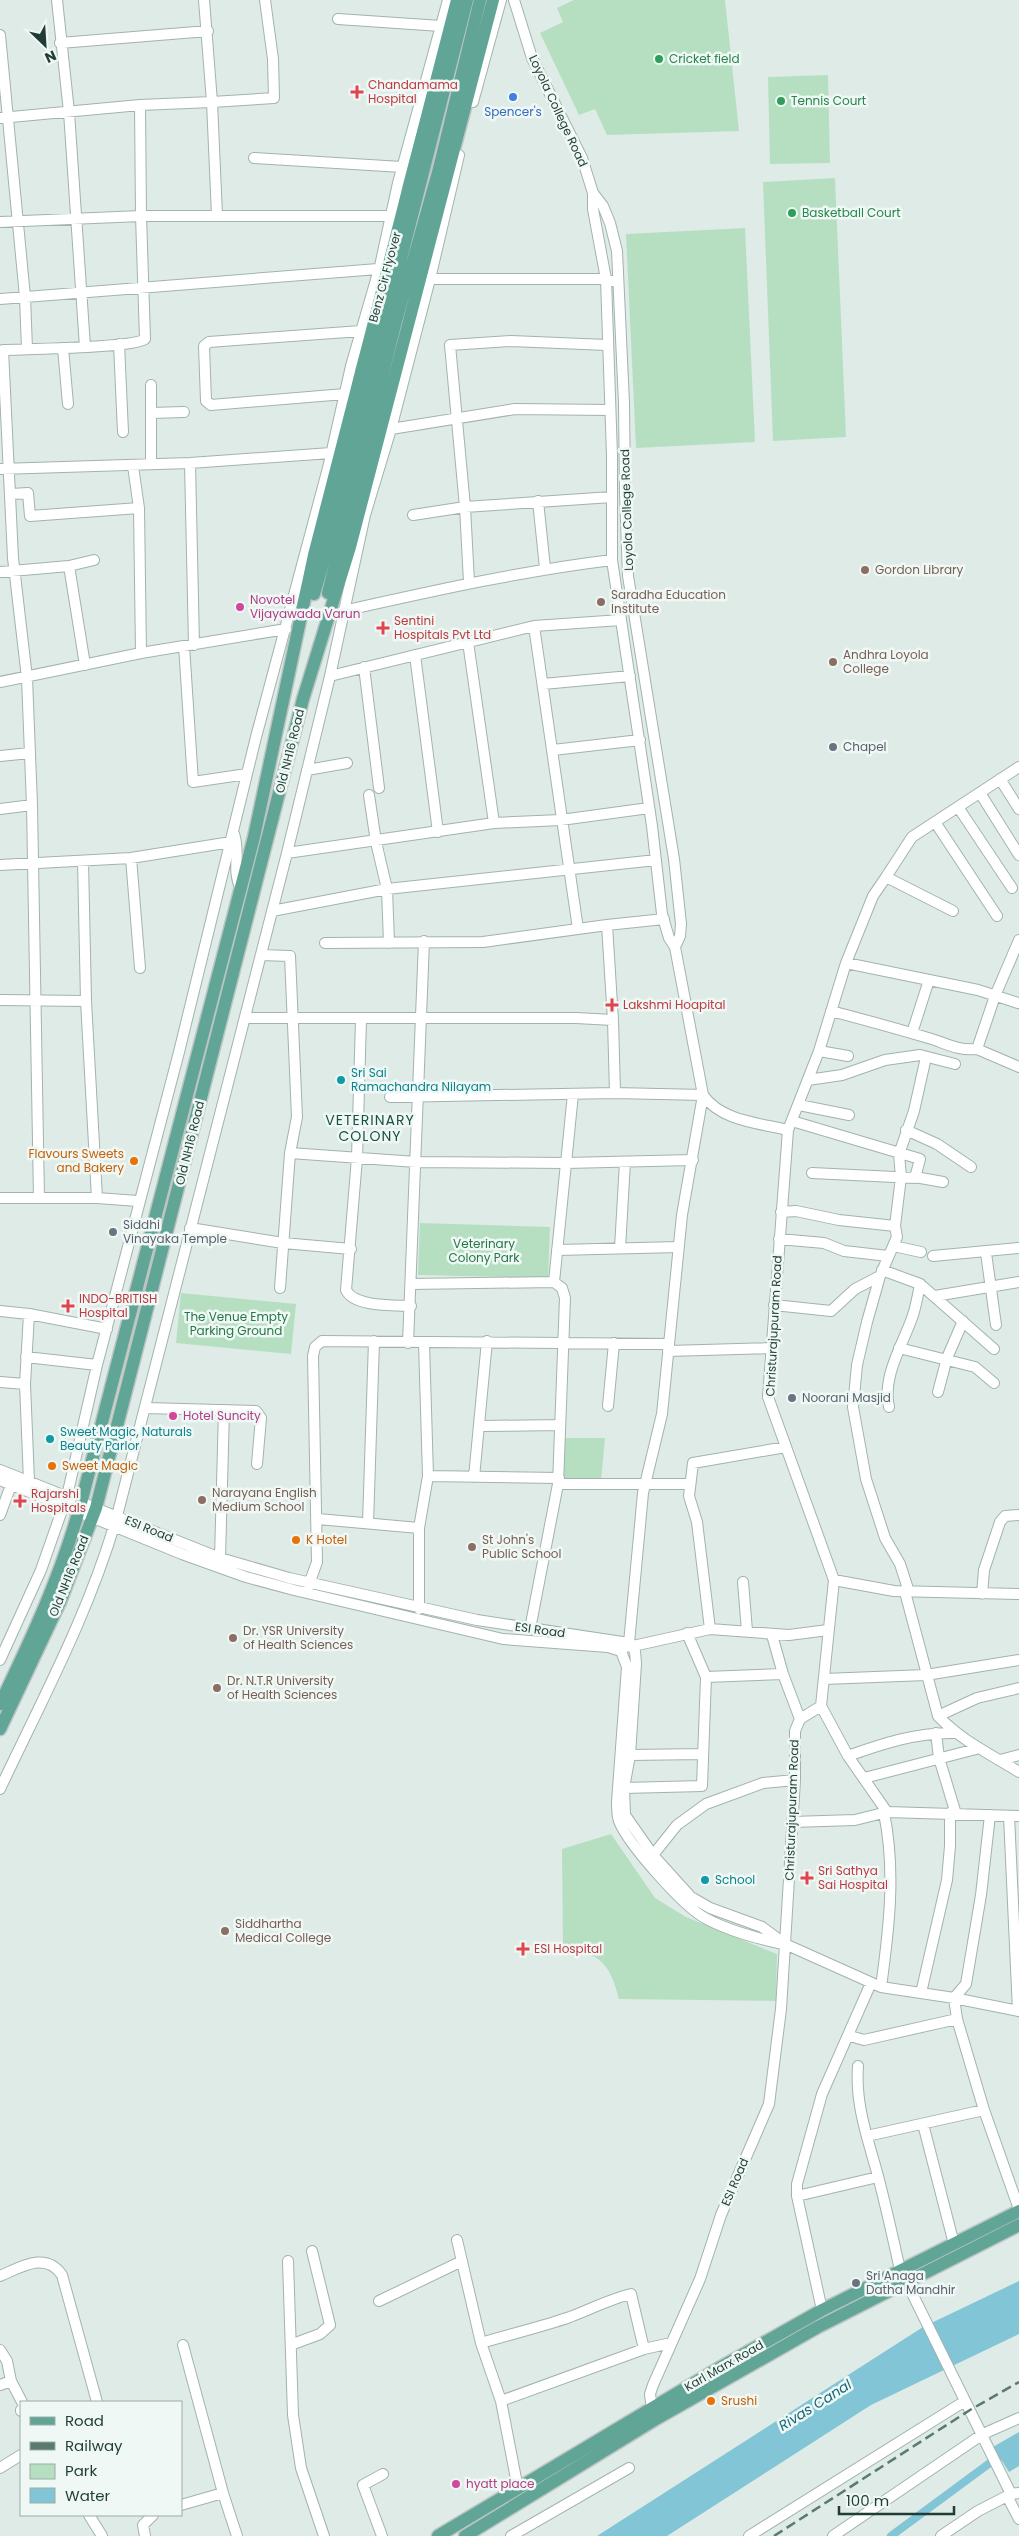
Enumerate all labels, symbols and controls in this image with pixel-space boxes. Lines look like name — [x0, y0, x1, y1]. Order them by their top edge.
north arrow — [20, 20, 70, 70]
text: N — [41, 45, 59, 68]
place label: Cricket field — [669, 50, 740, 67]
street label: Loyola College Road — [525, 52, 592, 170]
marker: Cricket field — [653, 53, 665, 65]
place label: Chandamama Hospital — [368, 76, 458, 107]
marker: Chandamama Hospital — [350, 85, 364, 99]
marker: Spencer's — [507, 91, 519, 103]
place label: Tennis Court — [791, 92, 866, 109]
marker: Tennis Court — [775, 95, 787, 107]
place label: Spencer's — [484, 103, 542, 120]
place label: Basketball Court — [802, 204, 901, 221]
marker: Basketball Court — [786, 207, 798, 219]
street label: Benz Cir Flyover — [364, 229, 405, 324]
street label: Loyola College Road — [616, 449, 637, 571]
place label: Gordon Library — [875, 561, 963, 578]
marker: Gordon Library — [859, 564, 871, 576]
place label: Saradha Education Institute — [611, 586, 726, 617]
place label: Novotel Vijayawada Varun — [250, 591, 360, 622]
marker: Saradha Education Institute — [595, 596, 607, 608]
marker: Novotel Vijayawada Varun — [234, 601, 246, 613]
place label: Sentini Hospitals Pvt Ltd — [394, 612, 491, 643]
marker: Sentini Hospitals Pvt Ltd — [376, 621, 390, 635]
place label: Andhra Loyola College — [843, 646, 929, 677]
marker: Andhra Loyola College — [827, 656, 839, 668]
street label: Old NH16 Road — [271, 707, 308, 795]
place label: Chapel — [843, 738, 887, 755]
marker: Chapel — [827, 741, 839, 753]
place label: Lakshmi Hoapital — [623, 996, 726, 1013]
marker: Lakshmi Hoapital — [605, 998, 619, 1012]
place label: Sri Sai Ramachandra Nilayam — [351, 1064, 491, 1095]
marker: Sri Sai Ramachandra Nilayam — [335, 1074, 347, 1086]
street label: Old NH16 Road — [171, 1099, 208, 1187]
district label: VETERINARY COLONY — [325, 1110, 415, 1146]
place label: Flavours Sweets and Bakery — [28, 1145, 124, 1176]
marker: Flavours Sweets and Bakery — [128, 1155, 140, 1167]
place label: Siddhi Vinayaka Temple — [123, 1216, 227, 1247]
marker: Siddhi Vinayaka Temple — [107, 1226, 119, 1238]
park label: Veterinary Colony Park — [449, 1235, 520, 1266]
street label: Christurajupuram Road — [761, 1255, 786, 1397]
place label: INDO-BRITISH Hospital — [79, 1290, 157, 1321]
marker: INDO-BRITISH Hospital — [61, 1299, 75, 1313]
park label: The Venue Empty Parking Ground — [184, 1308, 288, 1339]
place label: Noorani Masjid — [802, 1389, 891, 1406]
marker: Noorani Masjid — [786, 1392, 798, 1404]
place label: Hotel Suncity — [183, 1407, 261, 1424]
marker: Hotel Suncity — [167, 1410, 179, 1422]
place label: Sweet Magic, Naturals Beauty Parlor — [60, 1423, 192, 1454]
marker: Sweet Magic, Naturals Beauty Parlor — [44, 1433, 56, 1445]
place label: Sweet Magic — [62, 1457, 138, 1474]
marker: Sweet Magic — [46, 1460, 58, 1472]
place label: Narayana English Medium School — [212, 1484, 317, 1515]
place label: Rajarshi Hospitals — [31, 1485, 86, 1516]
marker: Rajarshi Hospitals — [13, 1494, 27, 1508]
marker: Narayana English Medium School — [196, 1494, 208, 1506]
street label: ESI Road — [123, 1511, 176, 1546]
place label: K Hotel — [306, 1531, 347, 1548]
place label: St John's Public School — [482, 1531, 562, 1562]
street label: Old NH16 Road — [44, 1533, 93, 1619]
marker: K Hotel — [290, 1534, 302, 1546]
marker: St John's Public School — [466, 1541, 478, 1553]
street label: ESI Road — [514, 1618, 566, 1641]
place label: Dr. YSR University of Health Sciences — [243, 1622, 353, 1653]
marker: Dr. YSR University of Health Sciences — [227, 1632, 239, 1644]
place label: Dr. N.T.R University of Health Sciences — [227, 1672, 337, 1703]
marker: Dr. N.T.R University of Health Sciences — [211, 1682, 223, 1694]
street label: Christurajupuram Road — [781, 1739, 802, 1881]
place label: Sri Sathya Sai Hospital — [818, 1862, 888, 1893]
place label: School — [715, 1871, 755, 1888]
marker: Sri Sathya Sai Hospital — [800, 1871, 814, 1885]
marker: School — [699, 1874, 711, 1886]
place label: Siddhartha Medical College — [235, 1915, 331, 1946]
marker: Siddhartha Medical College — [219, 1925, 231, 1937]
place label: ESI Hospital — [534, 1940, 602, 1957]
marker: ESI Hospital — [516, 1942, 530, 1956]
street label: ESI Road — [717, 2155, 752, 2208]
place label: Sri Anaga Datha Mandhir — [866, 2267, 956, 2298]
marker: Sri Anaga Datha Mandhir — [850, 2277, 862, 2289]
street label: Karl Marx Road — [681, 2336, 767, 2395]
water label: Rivas Canal — [775, 2374, 856, 2435]
place label: Srushi — [721, 2392, 757, 2409]
marker: Srushi — [705, 2395, 717, 2407]
legend — [20, 2401, 182, 2516]
text: Road — [65, 2410, 104, 2431]
text: Railway — [65, 2435, 123, 2456]
text: Park — [65, 2460, 97, 2481]
place label: hyatt place — [466, 2475, 534, 2492]
marker: hyatt place — [450, 2478, 462, 2490]
scale bar — [839, 2484, 954, 2516]
text: Water — [65, 2485, 111, 2506]
text: 100 m — [846, 2490, 889, 2511]

